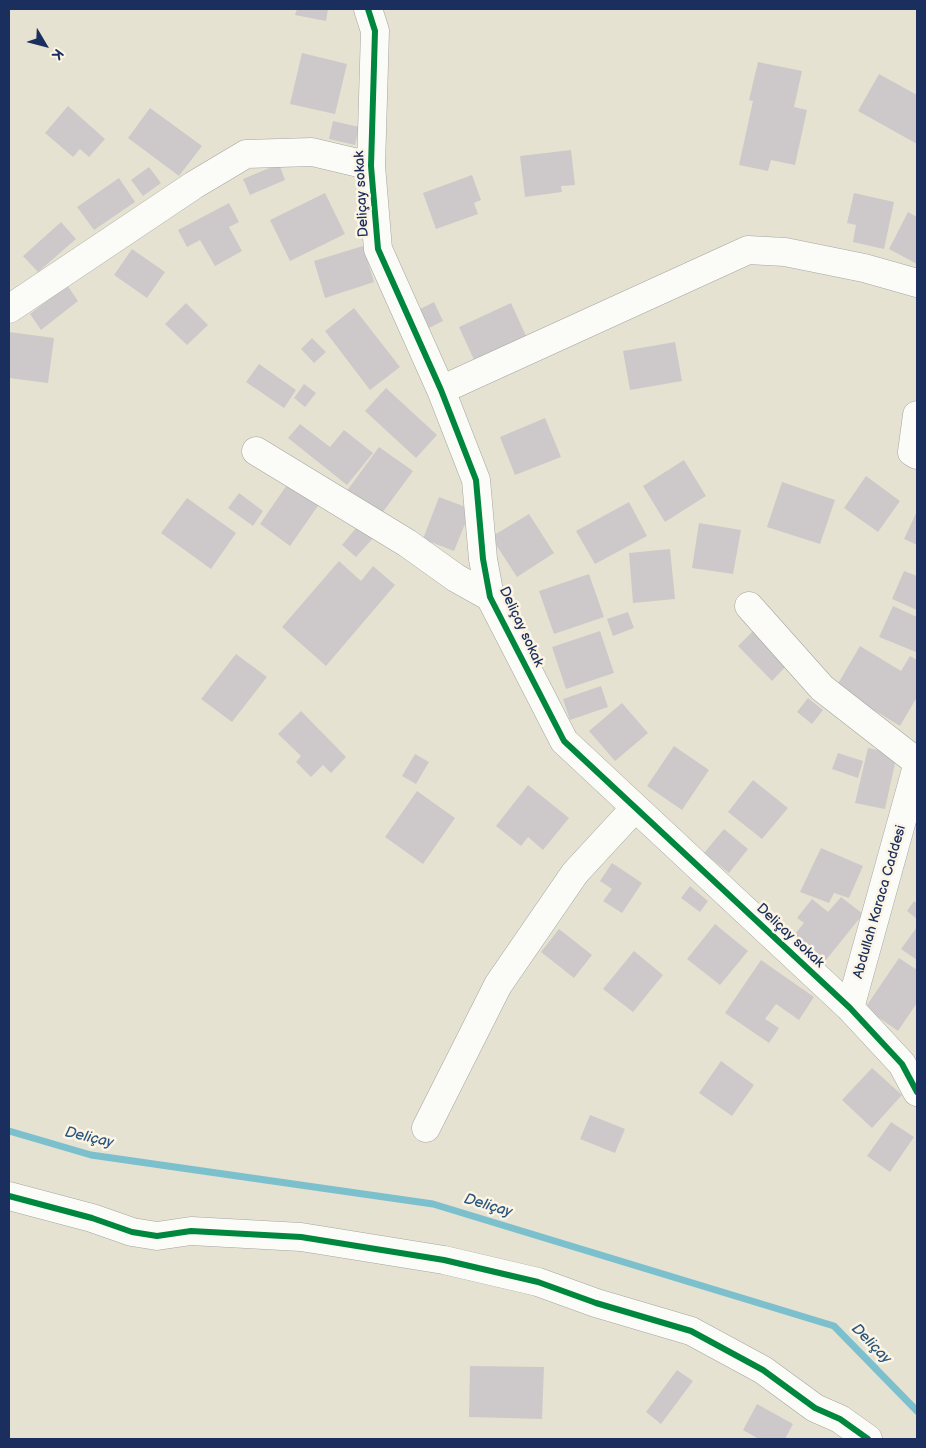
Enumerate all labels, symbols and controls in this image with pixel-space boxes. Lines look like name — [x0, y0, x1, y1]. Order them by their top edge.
north arrow — [20, 20, 70, 70]
text: K — [48, 45, 67, 63]
street label: Deliçay sokak — [351, 150, 373, 238]
street label: Deliçay sokak — [495, 584, 547, 670]
street label: Abdullah Karaca Caddesi — [850, 823, 910, 981]
street label: Deliçay sokak — [753, 900, 827, 972]
water label: Deliçay — [63, 1124, 115, 1152]
water label: Deliçay — [462, 1190, 514, 1222]
water label: Deliçay — [847, 1320, 895, 1368]

